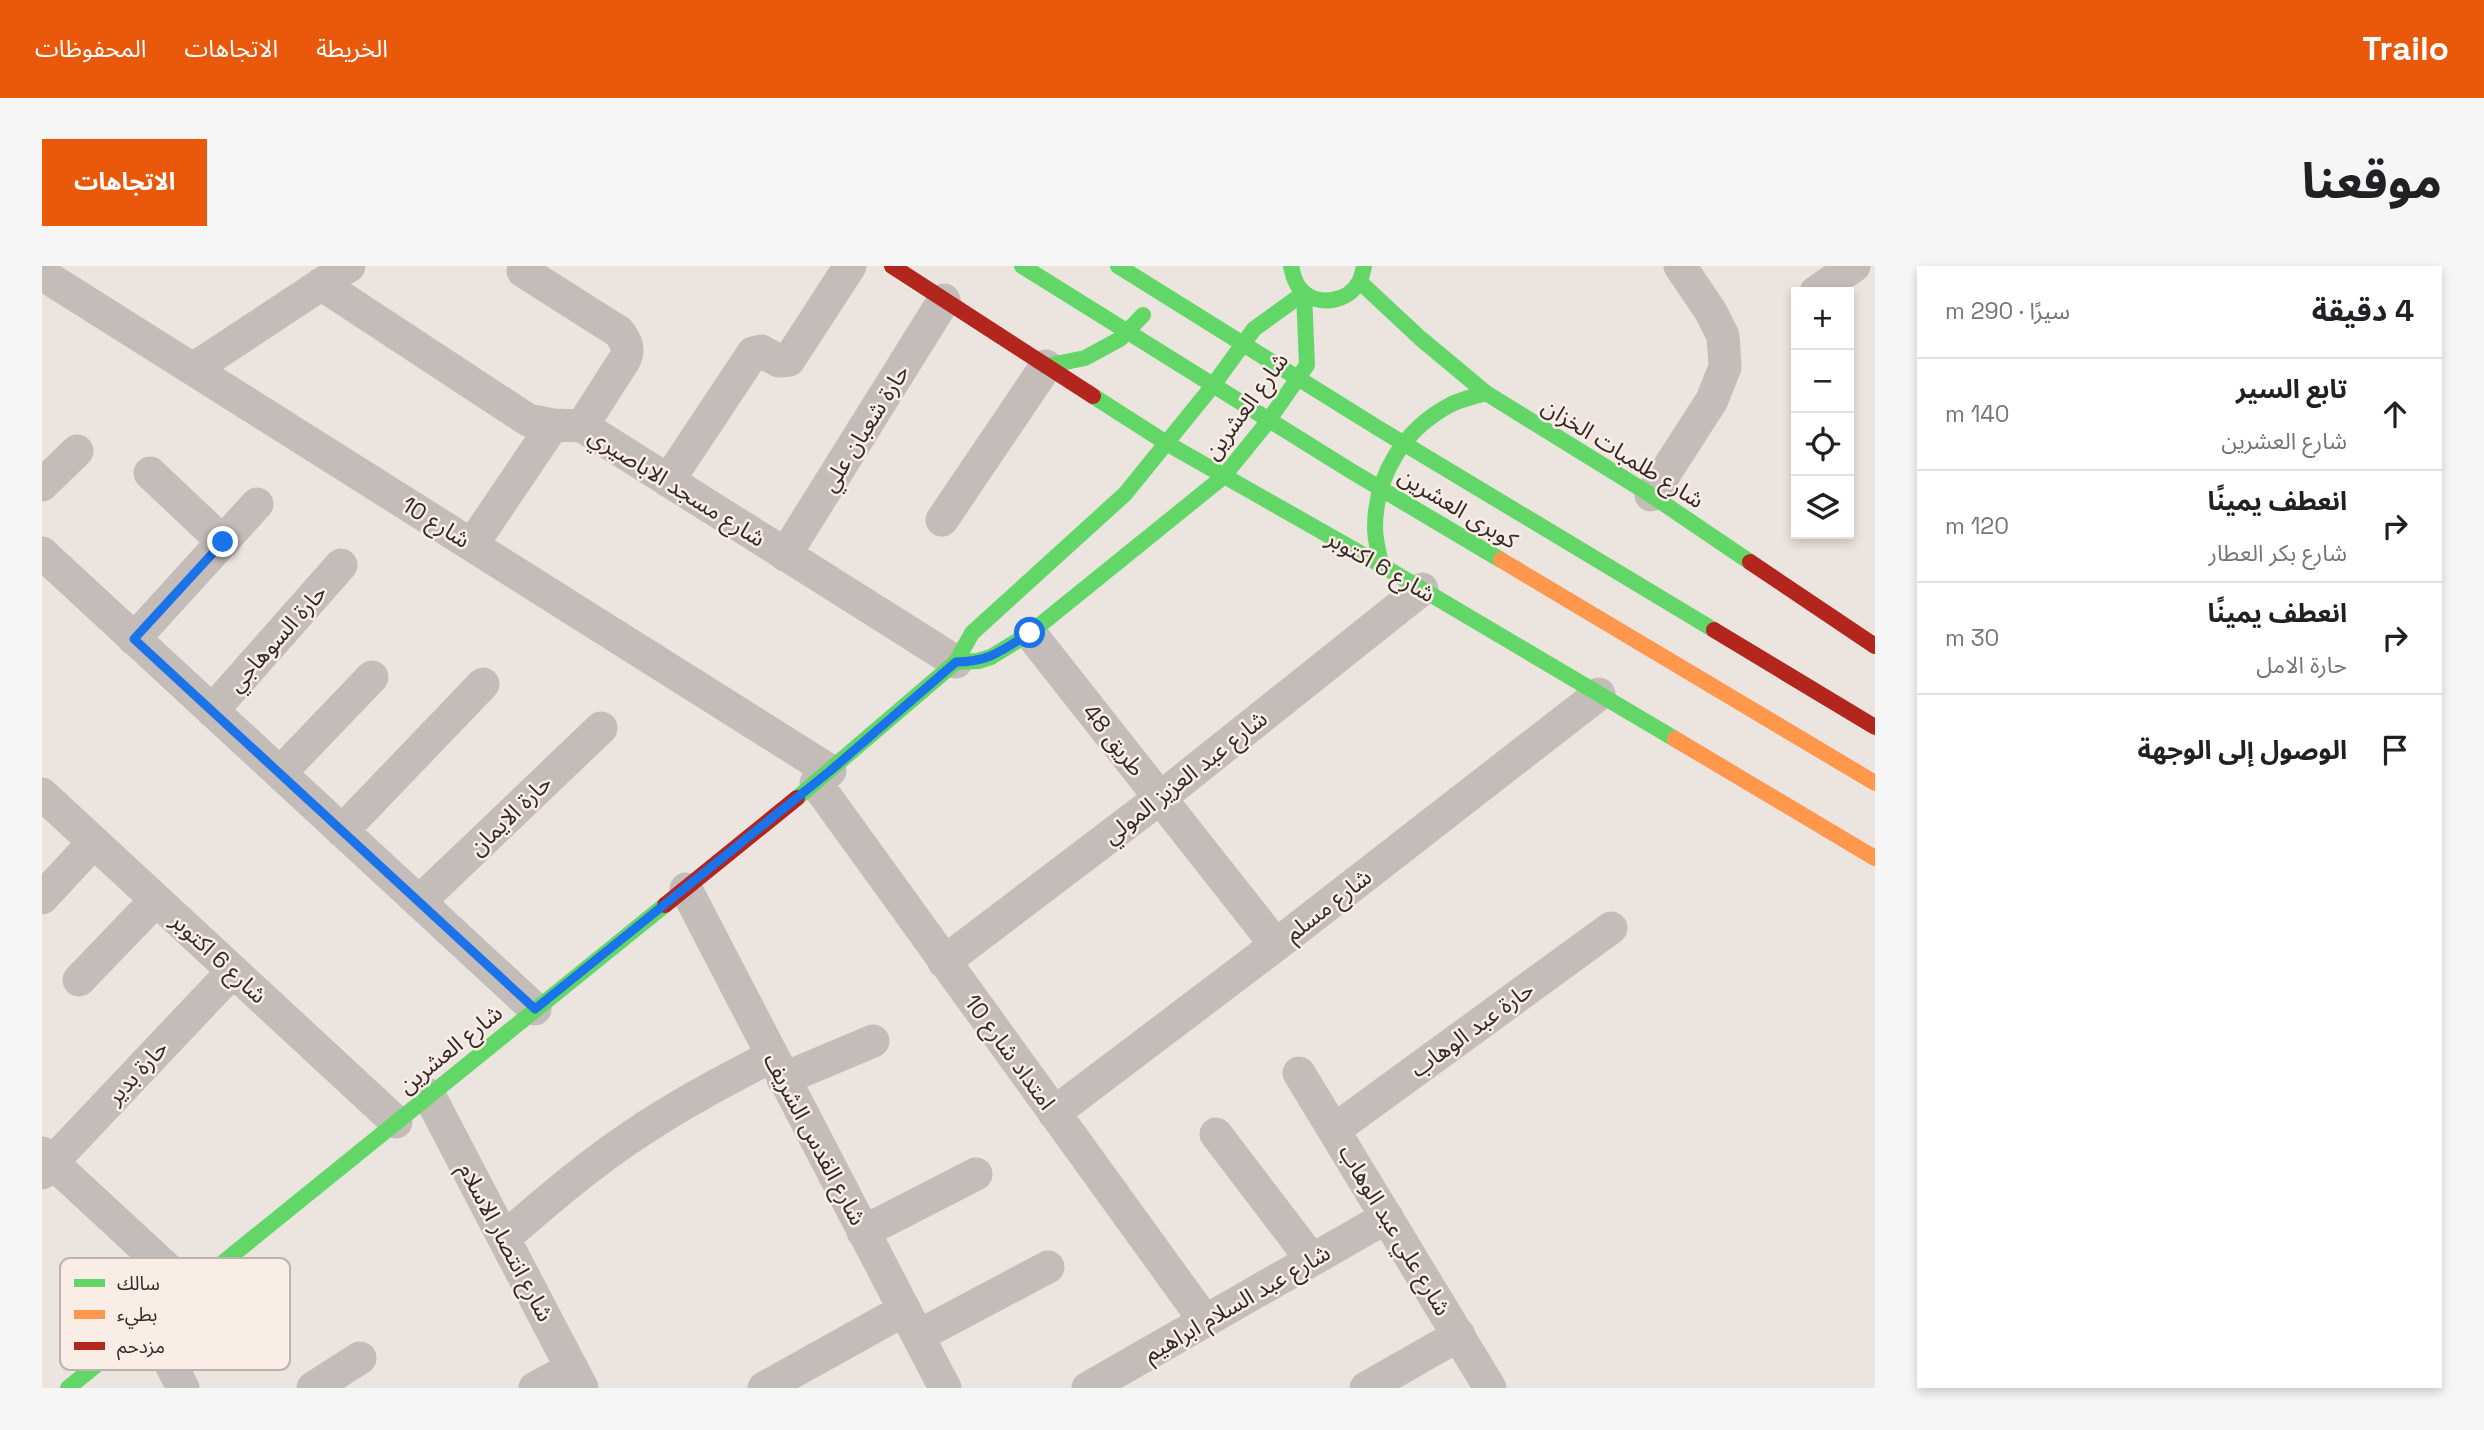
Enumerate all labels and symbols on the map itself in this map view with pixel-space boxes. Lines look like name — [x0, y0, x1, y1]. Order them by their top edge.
street label: شارع العشرين — [1197, 346, 1297, 467]
street label: حارة شعبان علي — [814, 359, 918, 499]
street label: شارع طلمبات الخزان — [1535, 391, 1710, 517]
street label: شارع مسجد الاباصيري — [582, 421, 771, 555]
street label: كوبرى العشرين — [1393, 461, 1524, 556]
street label: شارع 10 — [395, 489, 476, 556]
street label: شارع 6 اكتوبر — [1319, 522, 1441, 611]
route end — [207, 526, 238, 557]
street label: حارة السوهاجي — [221, 578, 335, 700]
route start — [1014, 617, 1045, 648]
street label: طريق 48 — [1076, 698, 1152, 782]
street label: شارع عبد العزيز المولي — [1097, 703, 1275, 852]
street label: حارة الايمان — [462, 768, 558, 862]
street label: شارع مسلم — [1278, 862, 1379, 950]
street label: شارع 6 اكتوبر — [163, 905, 273, 1011]
street label: حارة عبد الوهاب — [1404, 974, 1540, 1084]
street label: امتداد شارع 10 — [956, 988, 1062, 1117]
street label: شارع العشرين — [392, 998, 510, 1102]
street label: حارة بدير — [99, 1033, 174, 1111]
street label: شارع القدس الشريف — [755, 1048, 873, 1231]
street label: شارع علي عبد الوهاب — [1330, 1139, 1458, 1322]
street label: شارع انتصار الاسلام — [449, 1157, 560, 1328]
street label: شارع عبد السلام ابراهيم — [1138, 1237, 1337, 1371]
legend — [60, 1258, 290, 1370]
text: سالك — [117, 1271, 160, 1296]
text: بطيء — [117, 1302, 157, 1329]
text: مزدحم — [117, 1334, 165, 1361]

